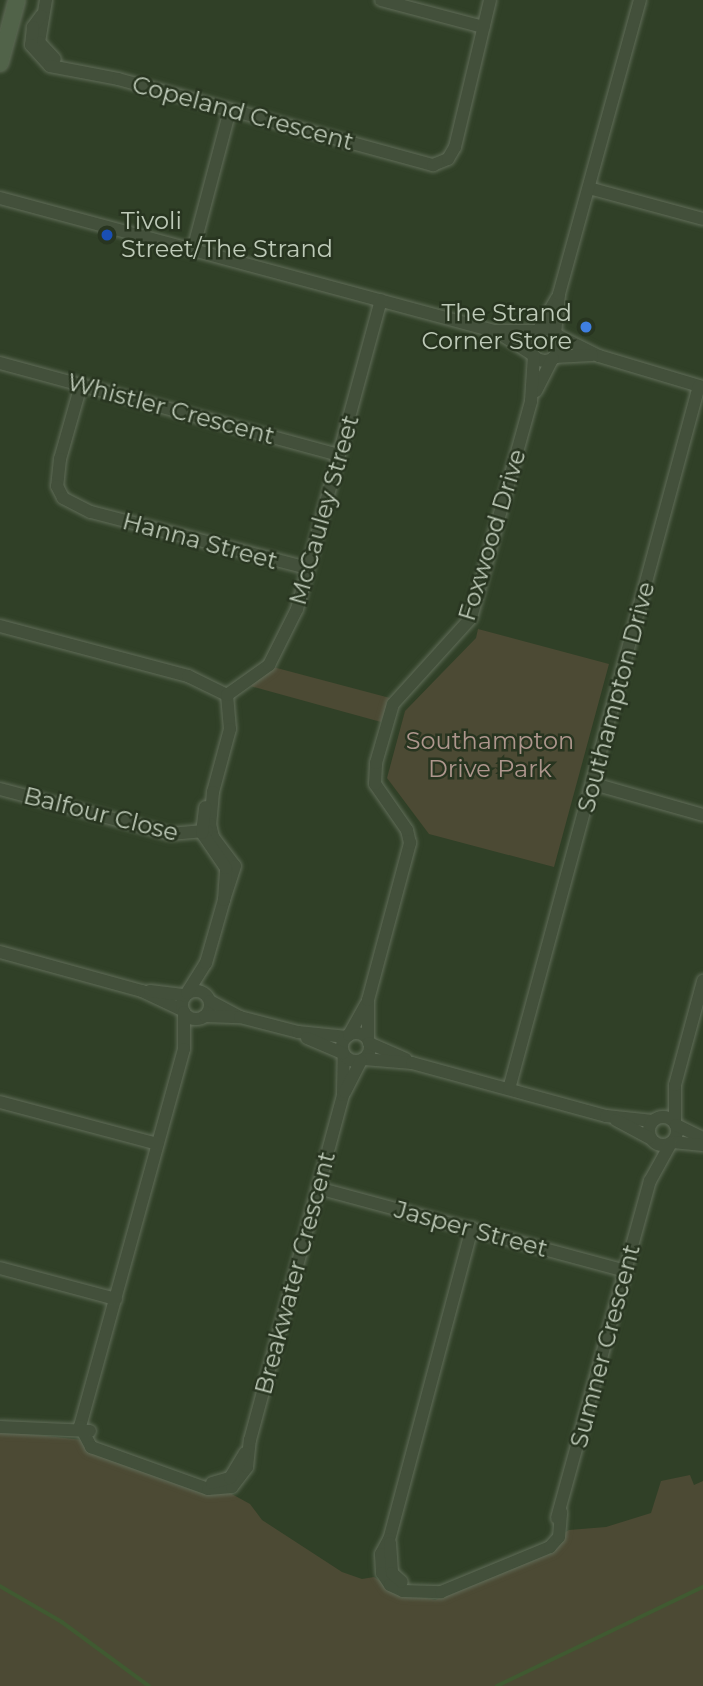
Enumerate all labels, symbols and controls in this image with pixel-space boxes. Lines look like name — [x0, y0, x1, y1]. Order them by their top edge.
street label: Copeland Crescent — [129, 70, 357, 156]
place label: Tivoli Street/The Strand — [121, 207, 333, 263]
marker: Tivoli Street/The Strand — [99, 227, 115, 243]
place label: The Strand Corner Store — [421, 299, 572, 355]
marker: The Strand Corner Store — [578, 319, 594, 335]
street label: Whistler Crescent — [64, 367, 278, 451]
street label: McCauley Street — [283, 412, 365, 608]
street label: Foxwood Drive — [452, 446, 532, 624]
street label: Hanna Street — [119, 506, 281, 576]
street label: Southampton Drive — [571, 579, 661, 815]
park label: Southampton Drive Park — [406, 727, 574, 783]
street label: Balfour Close — [21, 781, 181, 847]
street label: Breakwater Crescent — [249, 1148, 341, 1398]
street label: Jasper Street — [391, 1195, 551, 1263]
street label: Sumner Crescent — [564, 1241, 646, 1451]

